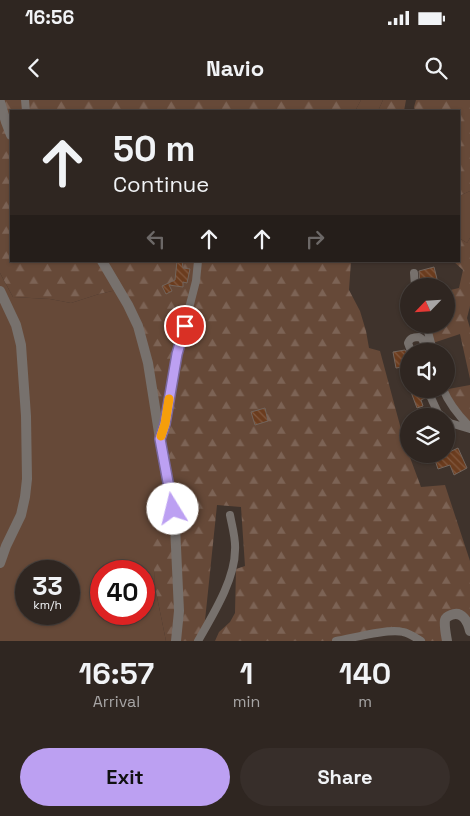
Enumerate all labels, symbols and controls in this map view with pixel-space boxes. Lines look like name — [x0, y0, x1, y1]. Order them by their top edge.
text: 16:56 — [25, 5, 74, 30]
icon: back — [20, 54, 48, 82]
text: Navio — [206, 54, 264, 82]
icon: search — [422, 54, 450, 82]
text: 50 m — [113, 127, 195, 171]
icon: ahead — [30, 130, 95, 195]
text: Continue — [113, 170, 209, 198]
icon: left — [142, 225, 170, 253]
icon: ahead — [195, 225, 223, 253]
icon: ahead — [248, 225, 276, 253]
icon: right — [301, 225, 329, 253]
north arrow — [400, 278, 455, 332]
map controls — [400, 278, 455, 463]
pin — [164, 305, 206, 347]
icon: arrive — [171, 312, 199, 340]
button: sound — [400, 343, 455, 398]
button: layers — [400, 408, 455, 463]
position arrow — [146, 482, 198, 534]
speed limit sign: 40 — [90, 560, 155, 625]
text: 33 — [32, 570, 63, 602]
text: km/h — [33, 597, 62, 613]
text: 16:57 — [79, 654, 154, 693]
text: 1 — [240, 654, 253, 693]
text: 140 — [339, 654, 391, 693]
text: Arrival — [93, 691, 140, 712]
text: min — [233, 691, 260, 712]
text: m — [358, 691, 372, 712]
button: Exit — [20, 748, 230, 806]
button: Share — [240, 748, 450, 806]

